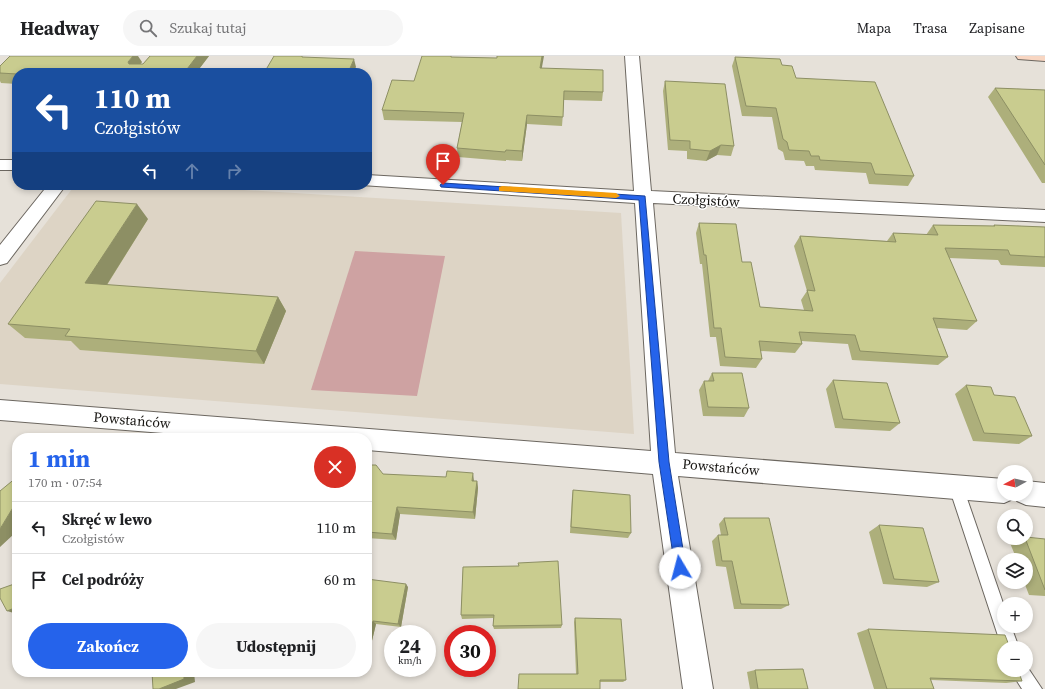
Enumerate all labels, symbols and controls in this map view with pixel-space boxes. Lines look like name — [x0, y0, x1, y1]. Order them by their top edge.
search box — [123, 10, 403, 46]
text: Headway — [20, 15, 99, 41]
icon: search — [137, 17, 159, 39]
text: Szukaj tutaj — [169, 17, 247, 38]
text: Mapa — [857, 18, 891, 38]
text: Trasa — [913, 18, 947, 38]
text: Zapisane — [969, 18, 1025, 38]
text: 110 m — [94, 79, 171, 117]
icon: left — [28, 84, 80, 136]
text: Czołgistów — [94, 115, 180, 140]
pin — [426, 144, 460, 185]
icon: arrive — [432, 150, 454, 172]
icon: left — [139, 160, 161, 182]
icon: ahead — [181, 160, 203, 182]
icon: right — [223, 160, 245, 182]
street label: Czołgistów — [672, 188, 740, 212]
street label: Powstańców — [92, 407, 172, 433]
text: 1 min — [28, 442, 90, 475]
button: close — [314, 446, 356, 488]
street label: Powstańców — [681, 454, 761, 480]
north arrow — [997, 465, 1033, 501]
map controls — [997, 465, 1033, 677]
text: 170 m · 07:54 — [28, 474, 102, 491]
text: Skręć w lewo — [62, 509, 152, 530]
button: search — [997, 509, 1033, 545]
icon: left — [28, 517, 50, 539]
text: 110 m — [316, 517, 356, 538]
text: Czołgistów — [62, 530, 124, 547]
position arrow — [659, 547, 701, 589]
button: layers — [997, 553, 1033, 589]
icon: arrive — [28, 569, 50, 591]
text: Cel podróży — [62, 569, 144, 590]
text: 60 m — [324, 569, 356, 590]
button: + — [997, 597, 1033, 633]
button: Zakończ — [28, 623, 188, 669]
button: Udostępnij — [196, 623, 356, 669]
speed limit sign: 30 — [444, 625, 496, 677]
text: 24 — [399, 632, 421, 660]
button: − — [997, 641, 1033, 677]
text: km/h — [398, 654, 422, 667]

